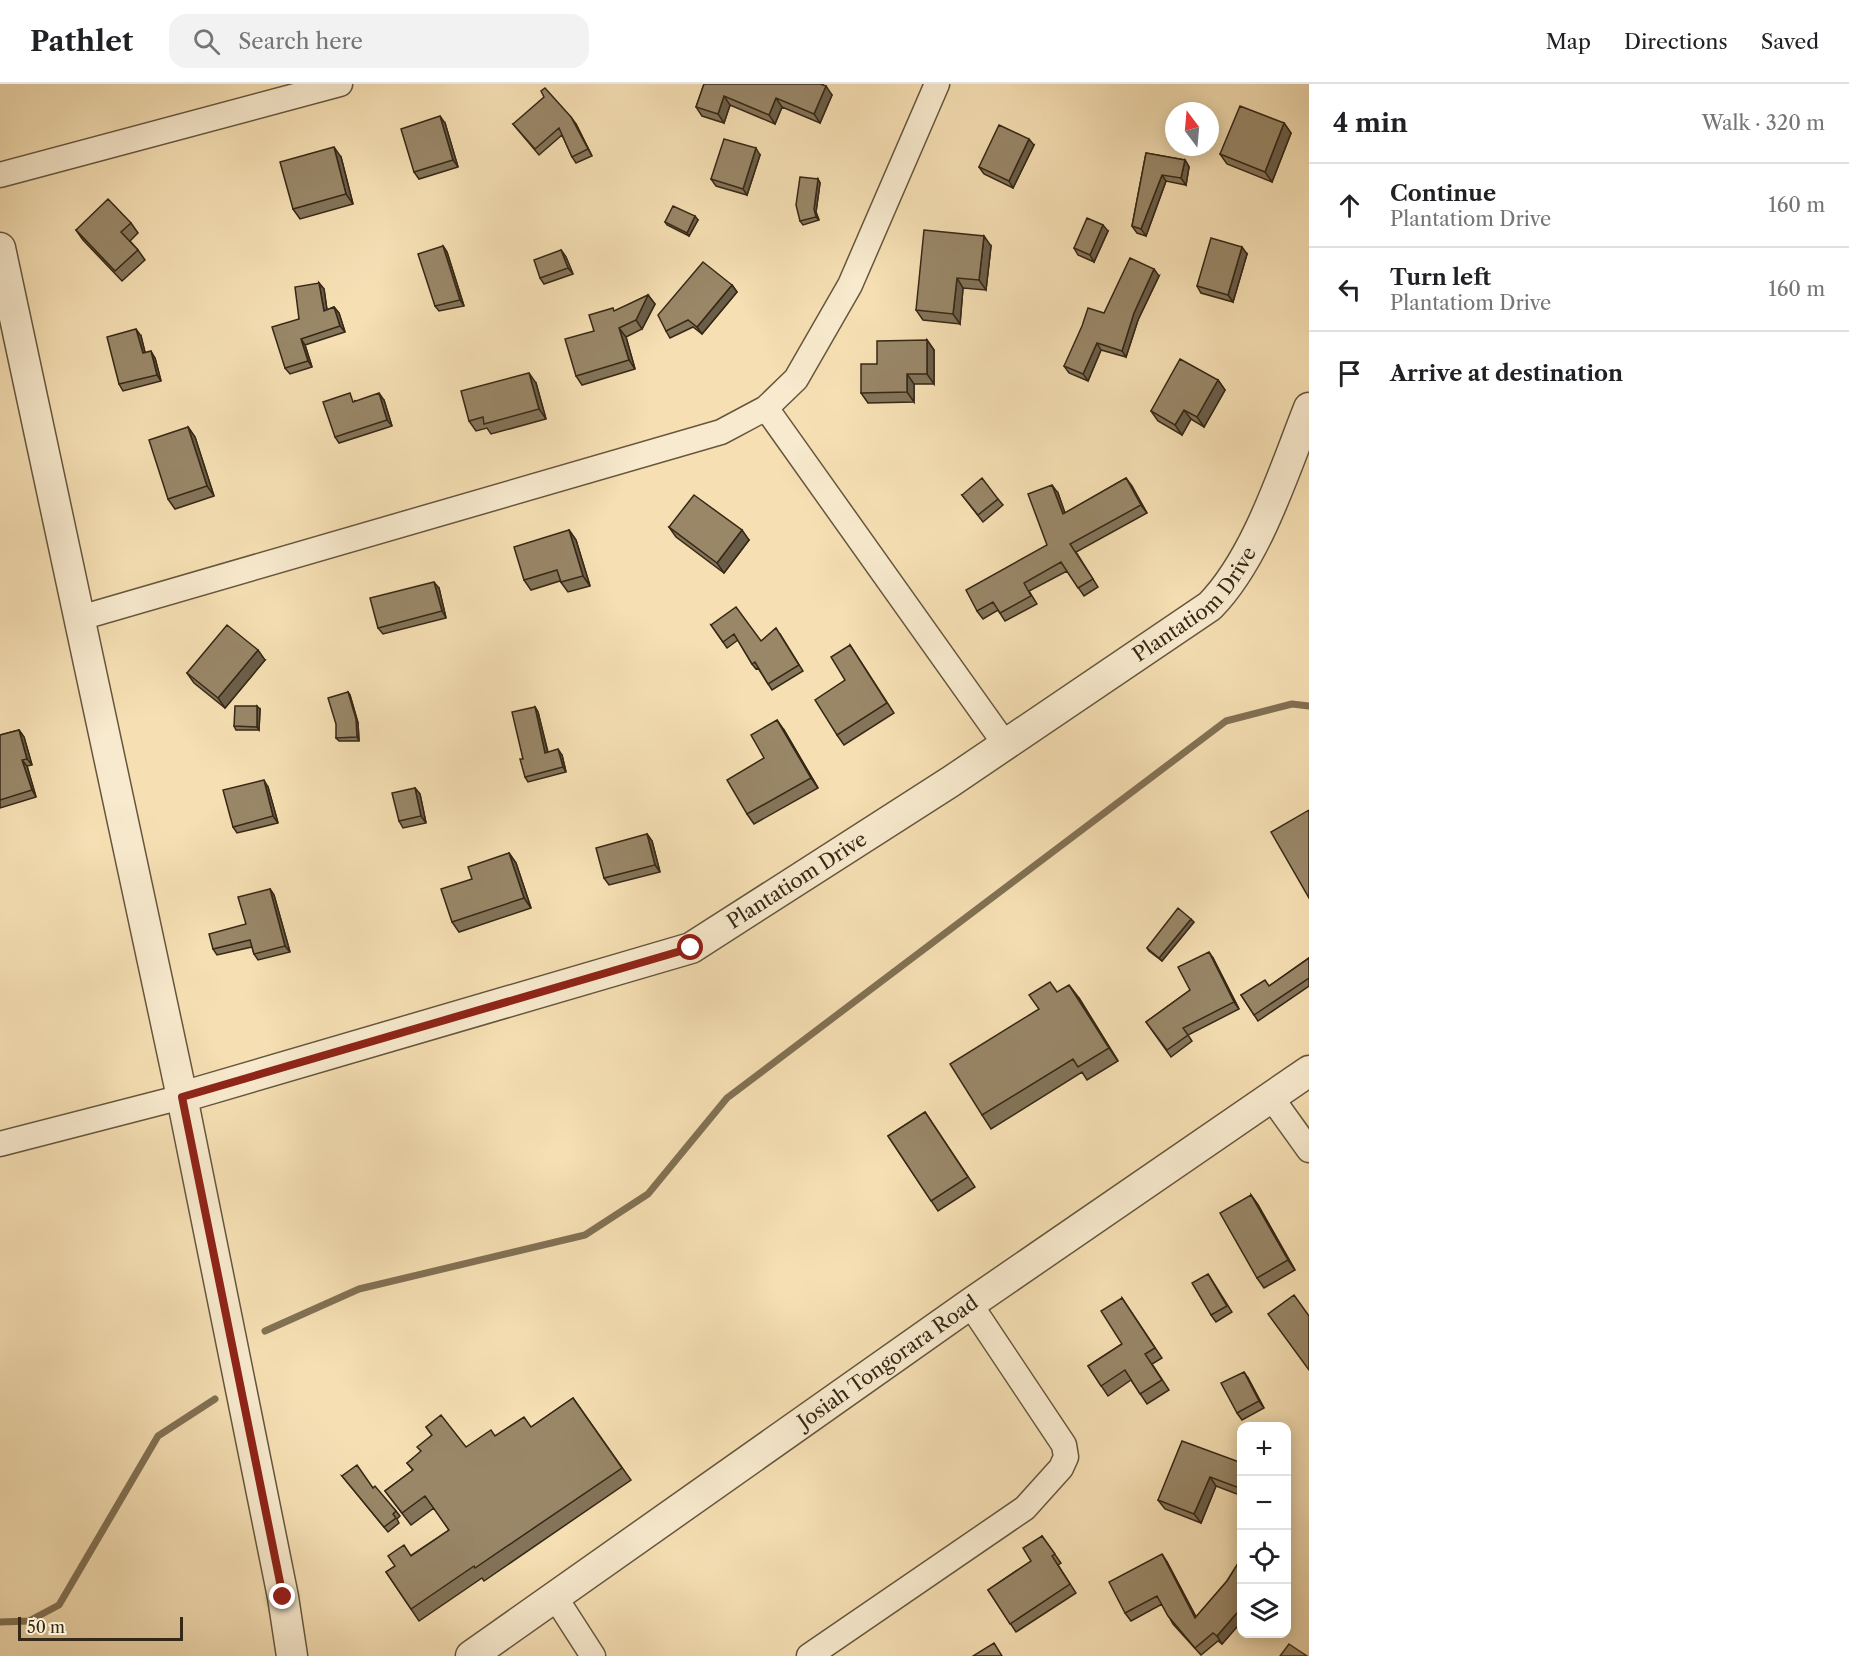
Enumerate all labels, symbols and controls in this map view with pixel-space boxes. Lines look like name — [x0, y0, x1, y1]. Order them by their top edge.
search box — [169, 14, 589, 68]
text: Pathlet — [30, 24, 133, 58]
icon: search — [190, 25, 223, 58]
text: Search here — [238, 28, 363, 55]
text: Map — [1546, 29, 1591, 54]
text: Directions — [1624, 29, 1728, 54]
text: Saved — [1761, 29, 1819, 54]
north arrow — [1165, 102, 1219, 156]
text: 4 min — [1333, 107, 1408, 139]
text: Walk · 320 m — [1702, 111, 1825, 135]
text: Continue — [1390, 180, 1496, 207]
icon: ahead — [1333, 189, 1366, 222]
text: 160 m — [1768, 193, 1825, 217]
text: Plantatiom Drive — [1390, 207, 1551, 231]
text: Turn left — [1390, 264, 1491, 291]
icon: left — [1333, 273, 1366, 306]
text: 160 m — [1768, 277, 1825, 301]
text: Plantatiom Drive — [1390, 291, 1551, 315]
icon: arrive — [1333, 357, 1366, 390]
text: Arrive at destination — [1390, 360, 1623, 387]
street label: Plantatiom Drive — [1128, 543, 1261, 667]
street label: Plantatiom Drive — [722, 827, 871, 934]
route start — [677, 934, 703, 960]
street label: Josiah Tongorara Road — [791, 1290, 982, 1435]
map controls — [1237, 1422, 1291, 1638]
button: + — [1237, 1422, 1291, 1476]
button: − — [1237, 1476, 1291, 1530]
button: locate — [1237, 1530, 1291, 1584]
route end — [269, 1583, 295, 1609]
button: layers — [1237, 1584, 1291, 1638]
scale bar — [18, 1614, 183, 1642]
text: 50 m — [27, 1617, 65, 1637]

